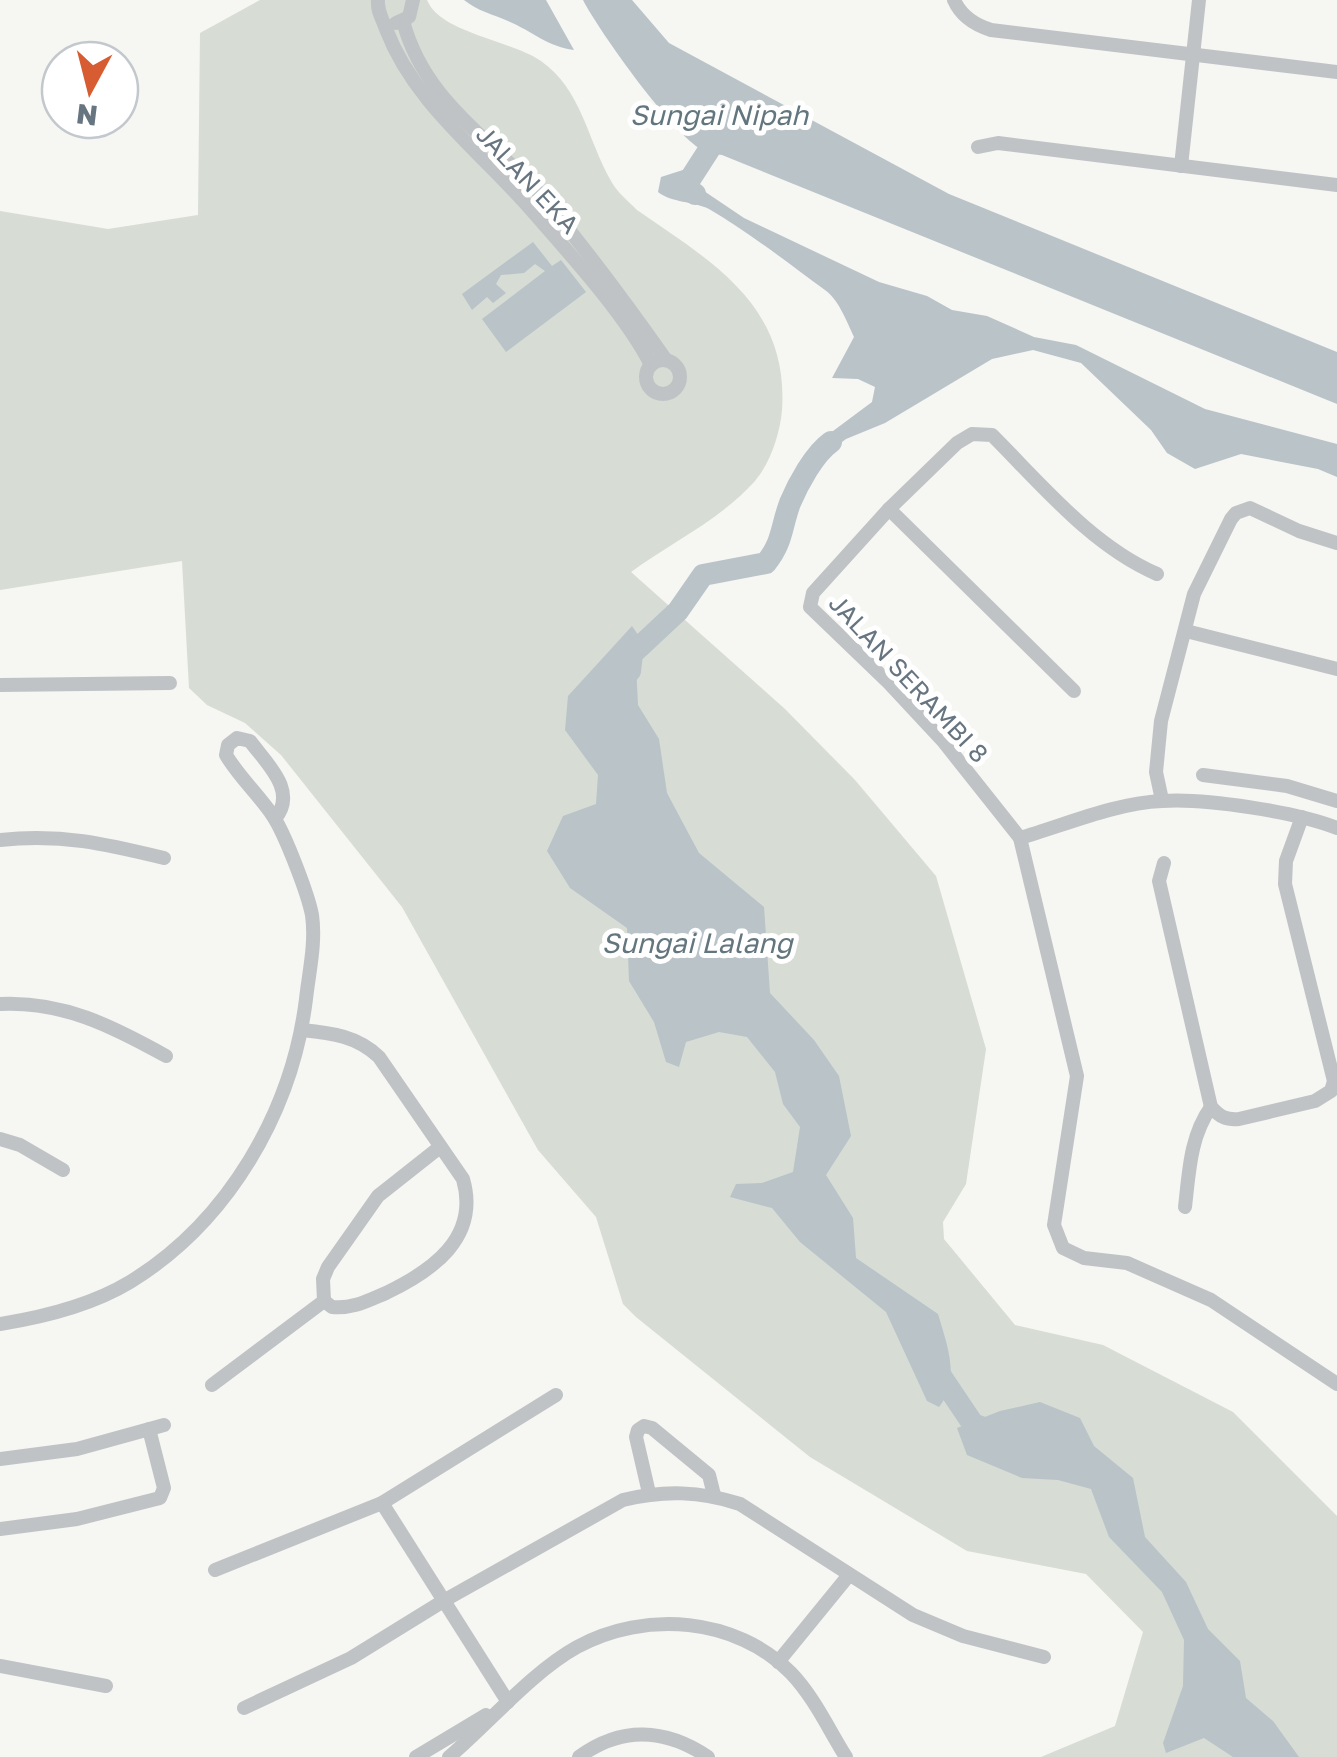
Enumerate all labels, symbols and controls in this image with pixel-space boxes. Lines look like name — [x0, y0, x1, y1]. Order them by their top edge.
north arrow — [40, 40, 140, 140]
text: N — [74, 98, 99, 133]
water label: Sungai Nipah — [630, 98, 810, 131]
street label: JALAN EKA — [470, 118, 586, 240]
street label: JALAN SERAMBI 8 — [823, 587, 995, 769]
water label: Sungai Lalang — [602, 926, 794, 959]

